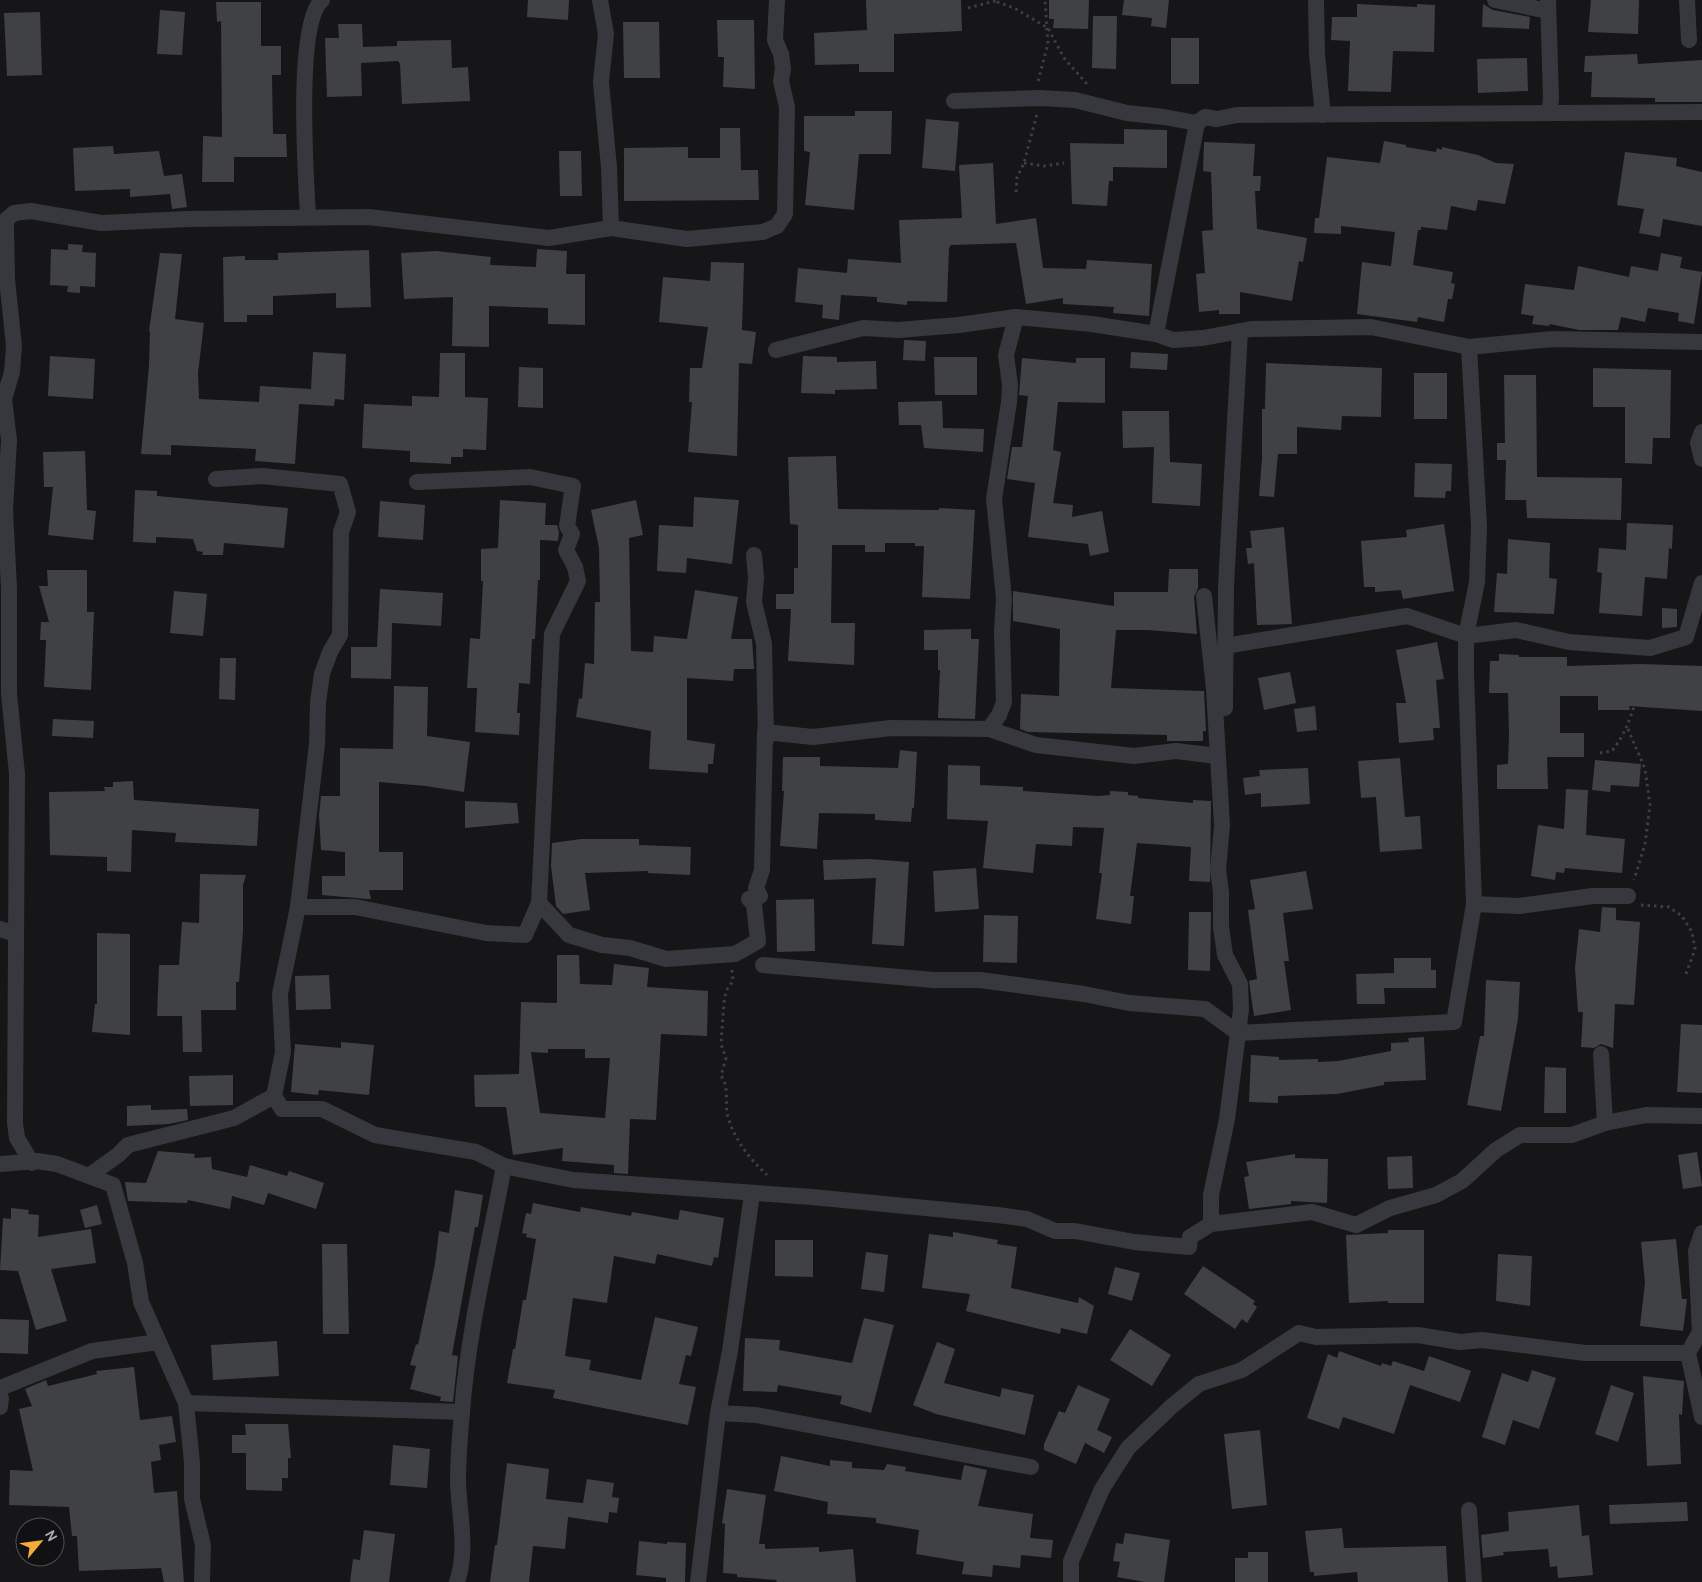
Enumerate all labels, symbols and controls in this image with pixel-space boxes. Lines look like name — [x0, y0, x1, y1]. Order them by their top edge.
north arrow — [15, 1517, 65, 1567]
text: N — [41, 1527, 62, 1544]

